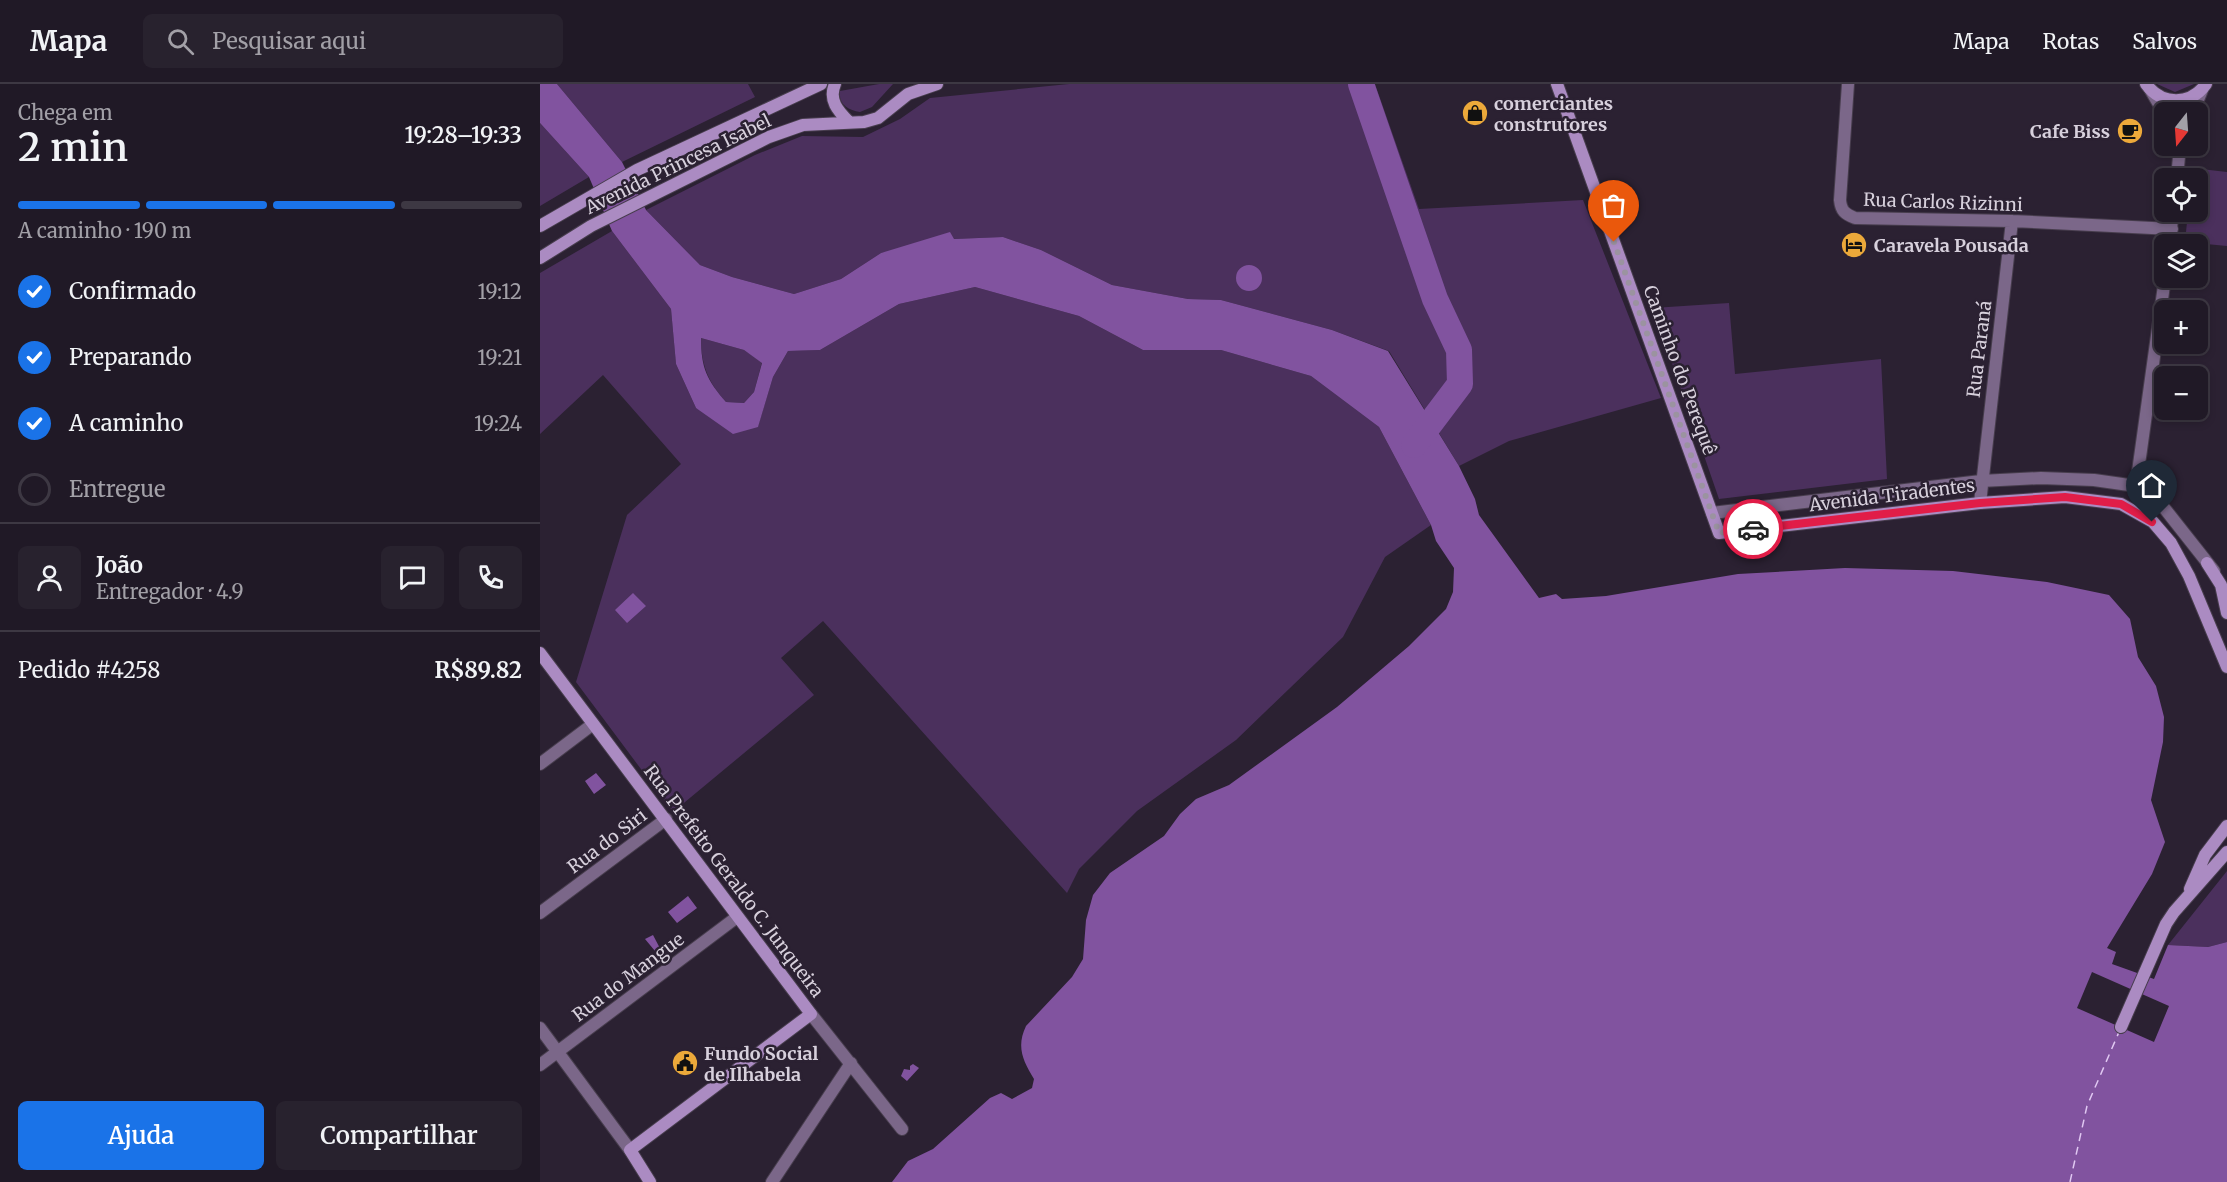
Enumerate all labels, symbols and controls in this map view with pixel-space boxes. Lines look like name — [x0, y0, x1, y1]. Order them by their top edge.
search box — [143, 14, 563, 68]
text: Mapa — [30, 23, 107, 59]
icon: search — [164, 25, 197, 58]
text: Pesquisar aqui — [212, 27, 366, 55]
text: Mapa — [1953, 28, 2010, 55]
text: Rotas — [2043, 28, 2099, 55]
text: Salvos — [2132, 28, 2197, 55]
place label: comerciantes construtores — [1494, 92, 1613, 136]
shop icon: comerciantes construtores — [1460, 98, 1490, 128]
text: Chega em — [18, 100, 113, 125]
north arrow — [2154, 102, 2208, 156]
map controls — [2154, 102, 2208, 420]
street label: Avenida Princesa Isabel — [580, 109, 775, 219]
cafe icon: Cafe Biss — [2115, 116, 2145, 146]
place label: Cafe Biss — [2030, 120, 2110, 143]
text: 19:28–19:33 — [405, 121, 522, 149]
text: 2 min — [18, 123, 128, 172]
button: locate — [2154, 168, 2208, 222]
pin — [1588, 180, 1639, 242]
street label: Rua Carlos Rizinni — [1863, 188, 2023, 216]
icon: bag — [1597, 189, 1630, 222]
text: A caminho · 190 m — [18, 218, 191, 243]
hotel icon: Caravela Pousada — [1839, 230, 1869, 260]
place label: Caravela Pousada — [1874, 234, 2029, 257]
button: layers — [2154, 234, 2208, 288]
icon: check — [18, 275, 51, 308]
text: Confirmado — [69, 277, 196, 305]
text: 19:12 — [477, 279, 522, 304]
street label: Caminho do Perequê — [1639, 282, 1721, 458]
street label: Rua Paraná — [1962, 299, 1996, 399]
button: + — [2154, 300, 2208, 354]
icon: check — [18, 341, 51, 374]
text: Preparando — [69, 343, 192, 371]
text: 19:21 — [477, 345, 522, 370]
button: − — [2154, 366, 2208, 420]
icon: check — [18, 407, 51, 440]
text: A caminho — [69, 409, 183, 437]
text: 19:24 — [474, 411, 522, 436]
pin — [2126, 460, 2177, 522]
icon: home — [2135, 469, 2168, 502]
street label: Avenida Tiradentes — [1807, 473, 1976, 517]
text: Entregue — [69, 475, 165, 503]
courier — [1723, 499, 1783, 559]
icon: car — [1737, 513, 1770, 546]
button: person — [18, 546, 81, 609]
button: chat — [381, 546, 444, 609]
button: phone — [459, 546, 522, 609]
text: João — [96, 551, 143, 579]
text: Entregador · 4.9 — [96, 579, 244, 604]
text: Pedido #4258 — [18, 656, 160, 684]
text: R$89.82 — [435, 656, 522, 684]
street label: Rua Prefeito Geraldo C. Junqueira — [639, 760, 829, 1002]
street label: Rua do Siri — [563, 804, 651, 878]
street label: Rua do Mangue — [568, 927, 688, 1027]
place label: Fundo Social de Ilhabela — [704, 1042, 819, 1086]
public building icon: Fundo Social de Ilhabela — [670, 1048, 700, 1078]
button: Ajuda — [18, 1101, 264, 1170]
button: Compartilhar — [276, 1101, 522, 1170]

